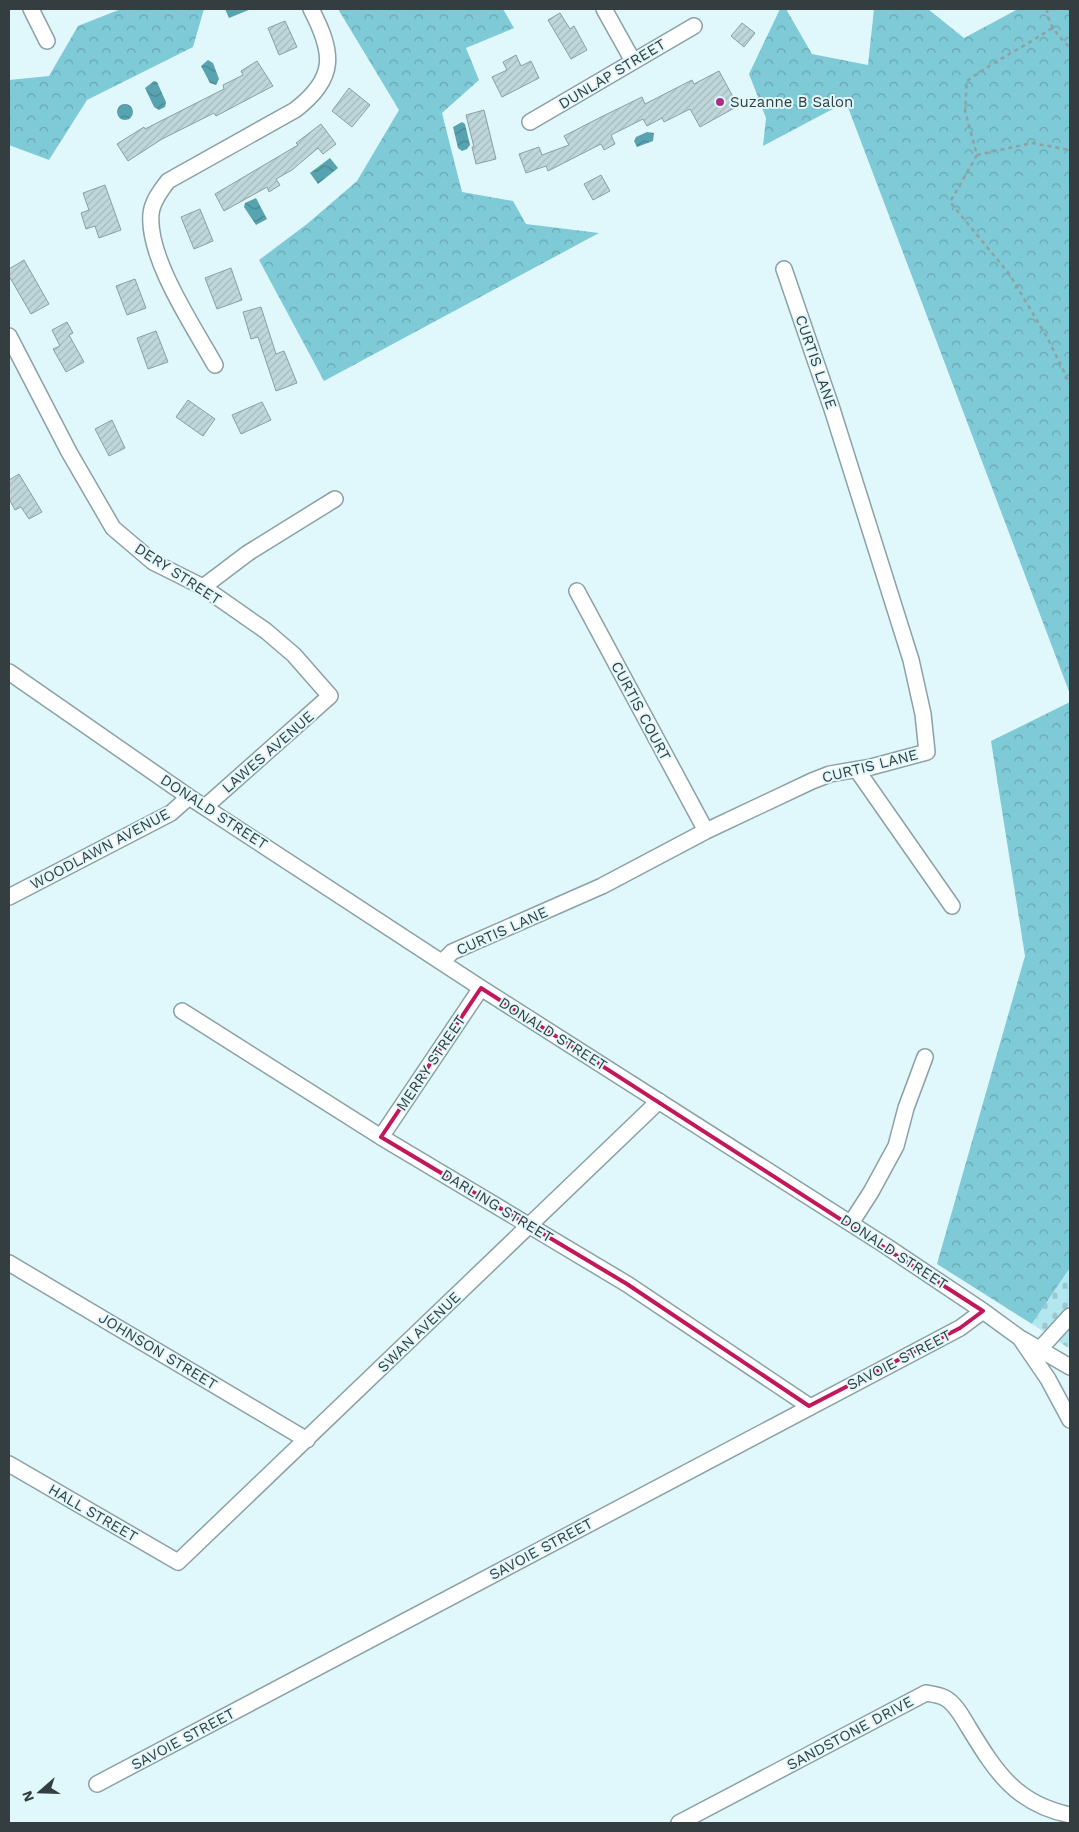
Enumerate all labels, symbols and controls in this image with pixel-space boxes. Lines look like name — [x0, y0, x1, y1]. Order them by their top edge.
street label: DUNLAP STREET — [555, 35, 669, 113]
place label: Suzanne B Salon — [730, 93, 853, 111]
marker: Suzanne B Salon — [714, 96, 726, 108]
street label: CURTIS LANE — [791, 313, 841, 411]
street label: DERY STREET — [131, 539, 225, 609]
street label: CURTIS COURT — [607, 658, 675, 764]
street label: LAWES AVENUE — [218, 707, 318, 797]
street label: CURTIS LANE — [820, 745, 920, 787]
street label: DONALD STREET — [157, 771, 271, 853]
street label: WOODLAWN AVENUE — [27, 805, 173, 893]
street label: CURTIS LANE — [453, 903, 551, 959]
street label: DONALD STREET — [496, 993, 610, 1075]
street label: MERRY STREET — [392, 1012, 470, 1114]
street label: DARLING STREET — [438, 1166, 556, 1246]
street label: DONALD STREET — [837, 1211, 951, 1293]
street label: SWAN AVENUE — [374, 1288, 464, 1376]
street label: JOHNSON STREET — [95, 1308, 221, 1394]
street label: SAVOIE STREET — [844, 1326, 954, 1394]
street label: HALL STREET — [45, 1480, 141, 1546]
street label: SAVOIE STREET — [486, 1514, 596, 1584]
street label: SANDSTONE DRIVE — [784, 1692, 916, 1774]
street label: SAVOIE STREET — [128, 1704, 238, 1774]
north arrow — [15, 1767, 65, 1817]
text: N — [18, 1789, 37, 1804]

